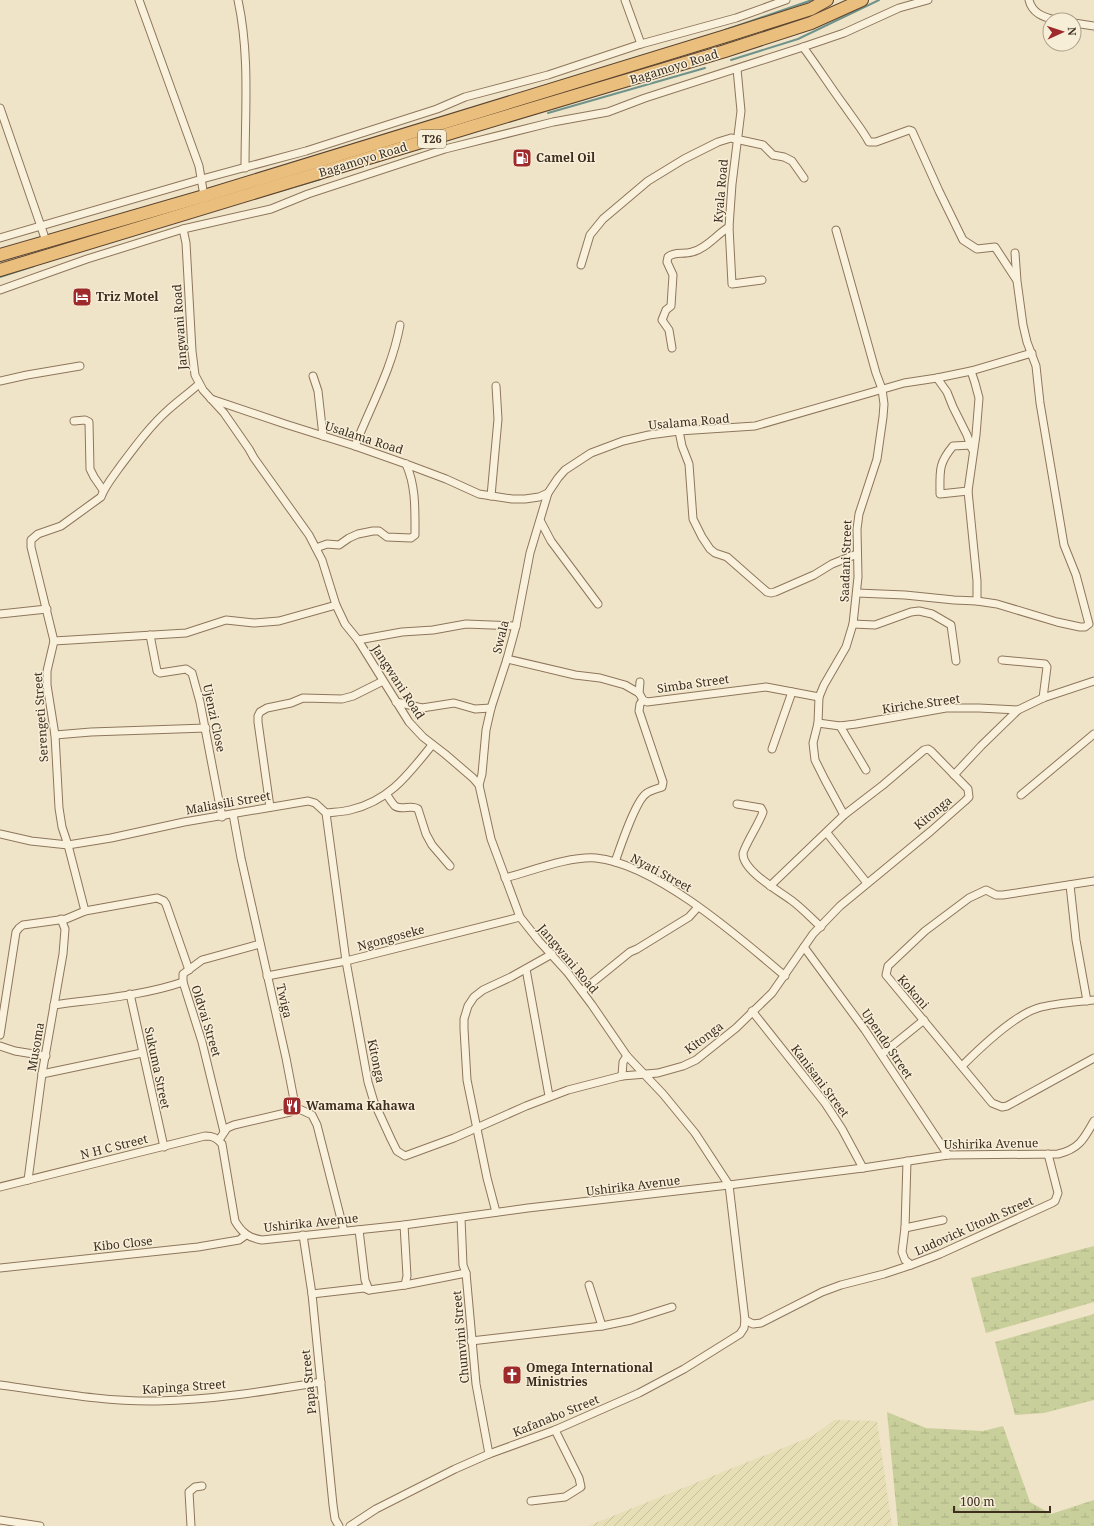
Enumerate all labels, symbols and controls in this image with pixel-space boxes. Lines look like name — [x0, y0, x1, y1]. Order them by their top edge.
north arrow — [1042, 12, 1082, 52]
text: N — [1065, 27, 1080, 37]
street label: Bagamoyo Road — [628, 45, 721, 88]
road number: T26 — [418, 130, 446, 148]
street label: Bagamoyo Road — [317, 138, 410, 181]
fuel station icon: Camel Oil — [511, 147, 533, 169]
place label: Camel Oil — [536, 149, 596, 166]
street label: Kyala Road — [709, 158, 732, 224]
street label: Jangwani Road — [168, 283, 191, 372]
hotel icon: Triz Motel — [71, 286, 93, 308]
place label: Triz Motel — [96, 288, 159, 305]
street label: Usalama Road — [648, 409, 731, 434]
street label: Usalama Road — [323, 417, 406, 458]
street label: Saadani Street — [836, 520, 855, 602]
street label: Swala — [488, 618, 513, 655]
street label: Jangwani Road — [367, 640, 429, 723]
street label: Simba Street — [656, 670, 730, 697]
street label: Serengeti Street — [29, 671, 52, 763]
street label: Ujenzi Close — [199, 682, 230, 754]
street label: Kiriche Street — [881, 690, 961, 717]
street label: Maliasili Street — [184, 787, 272, 818]
street label: Kitonga — [910, 792, 955, 833]
street label: Nyati Street — [628, 849, 695, 896]
street label: Ngongoseke — [355, 920, 426, 955]
street label: Jangwani Road — [534, 920, 603, 998]
street label: Kokoni — [894, 971, 933, 1013]
street label: Twiga — [272, 982, 297, 1020]
street label: Oldvai Street — [188, 983, 225, 1059]
street label: Upendo Street — [858, 1005, 917, 1082]
street label: Kitonga — [681, 1017, 727, 1058]
street label: Musoma — [23, 1021, 48, 1073]
street label: Sukuma Street — [140, 1025, 174, 1110]
street label: Kitonga — [364, 1037, 389, 1085]
street label: Kanisani Street — [787, 1041, 853, 1121]
restaurant icon: Wamama Kahawa — [281, 1095, 303, 1117]
place label: Wamama Kahawa — [306, 1097, 415, 1114]
street label: N H C Street — [78, 1130, 149, 1163]
street label: Ushirika Avenue — [943, 1134, 1039, 1153]
street label: Ushirika Avenue — [585, 1171, 681, 1200]
street label: Ludovick Utouh Street — [912, 1192, 1036, 1259]
street label: Ushirika Avenue — [263, 1209, 359, 1236]
street label: Kibo Close — [92, 1232, 153, 1255]
street label: Chumvini Street — [448, 1290, 473, 1384]
street label: Papa Street — [297, 1349, 320, 1415]
place label: Omega International Ministries — [526, 1359, 654, 1390]
church icon: Omega International Ministries — [501, 1364, 523, 1386]
street label: Kapinga Street — [142, 1375, 226, 1398]
street label: Kafanabo Street — [510, 1390, 602, 1441]
scale bar — [954, 1488, 1050, 1514]
text: 100 m — [960, 1493, 995, 1510]

